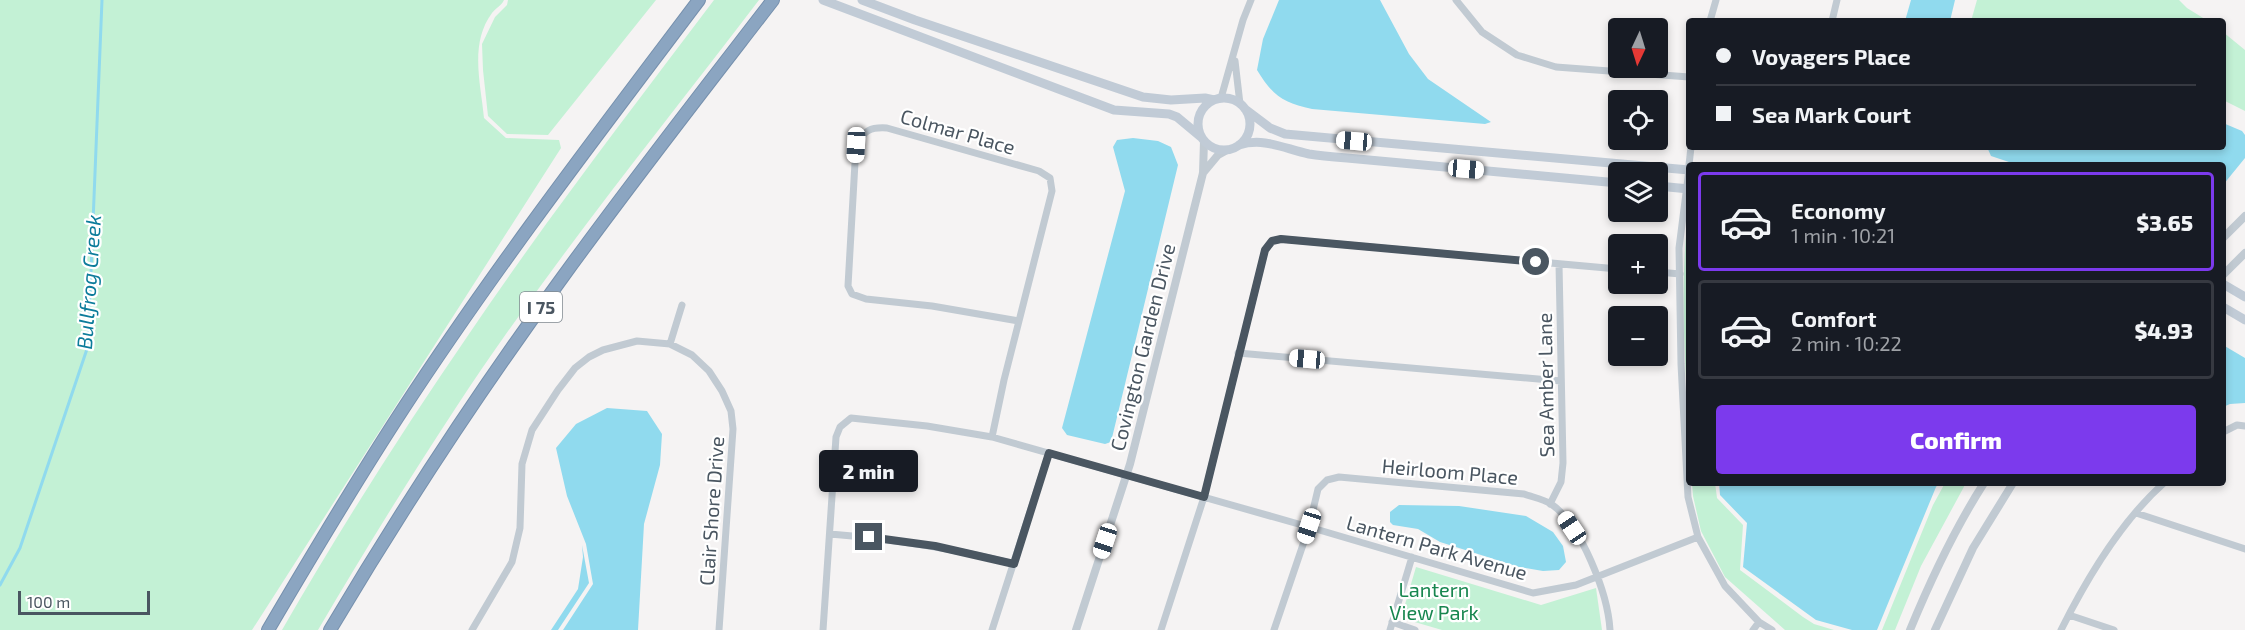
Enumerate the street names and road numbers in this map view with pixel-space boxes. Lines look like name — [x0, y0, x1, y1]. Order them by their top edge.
street label: Colmar Place — [898, 103, 1018, 159]
street label: Covington Garden Drive — [1105, 241, 1179, 453]
road number: I 75 — [520, 292, 562, 322]
street label: Sea Amber Lane — [1532, 312, 1558, 458]
street label: Clair Shore Drive — [694, 435, 728, 587]
street label: Heirloom Place — [1381, 453, 1519, 489]
street label: Lantern Park Avenue — [1344, 510, 1530, 584]

